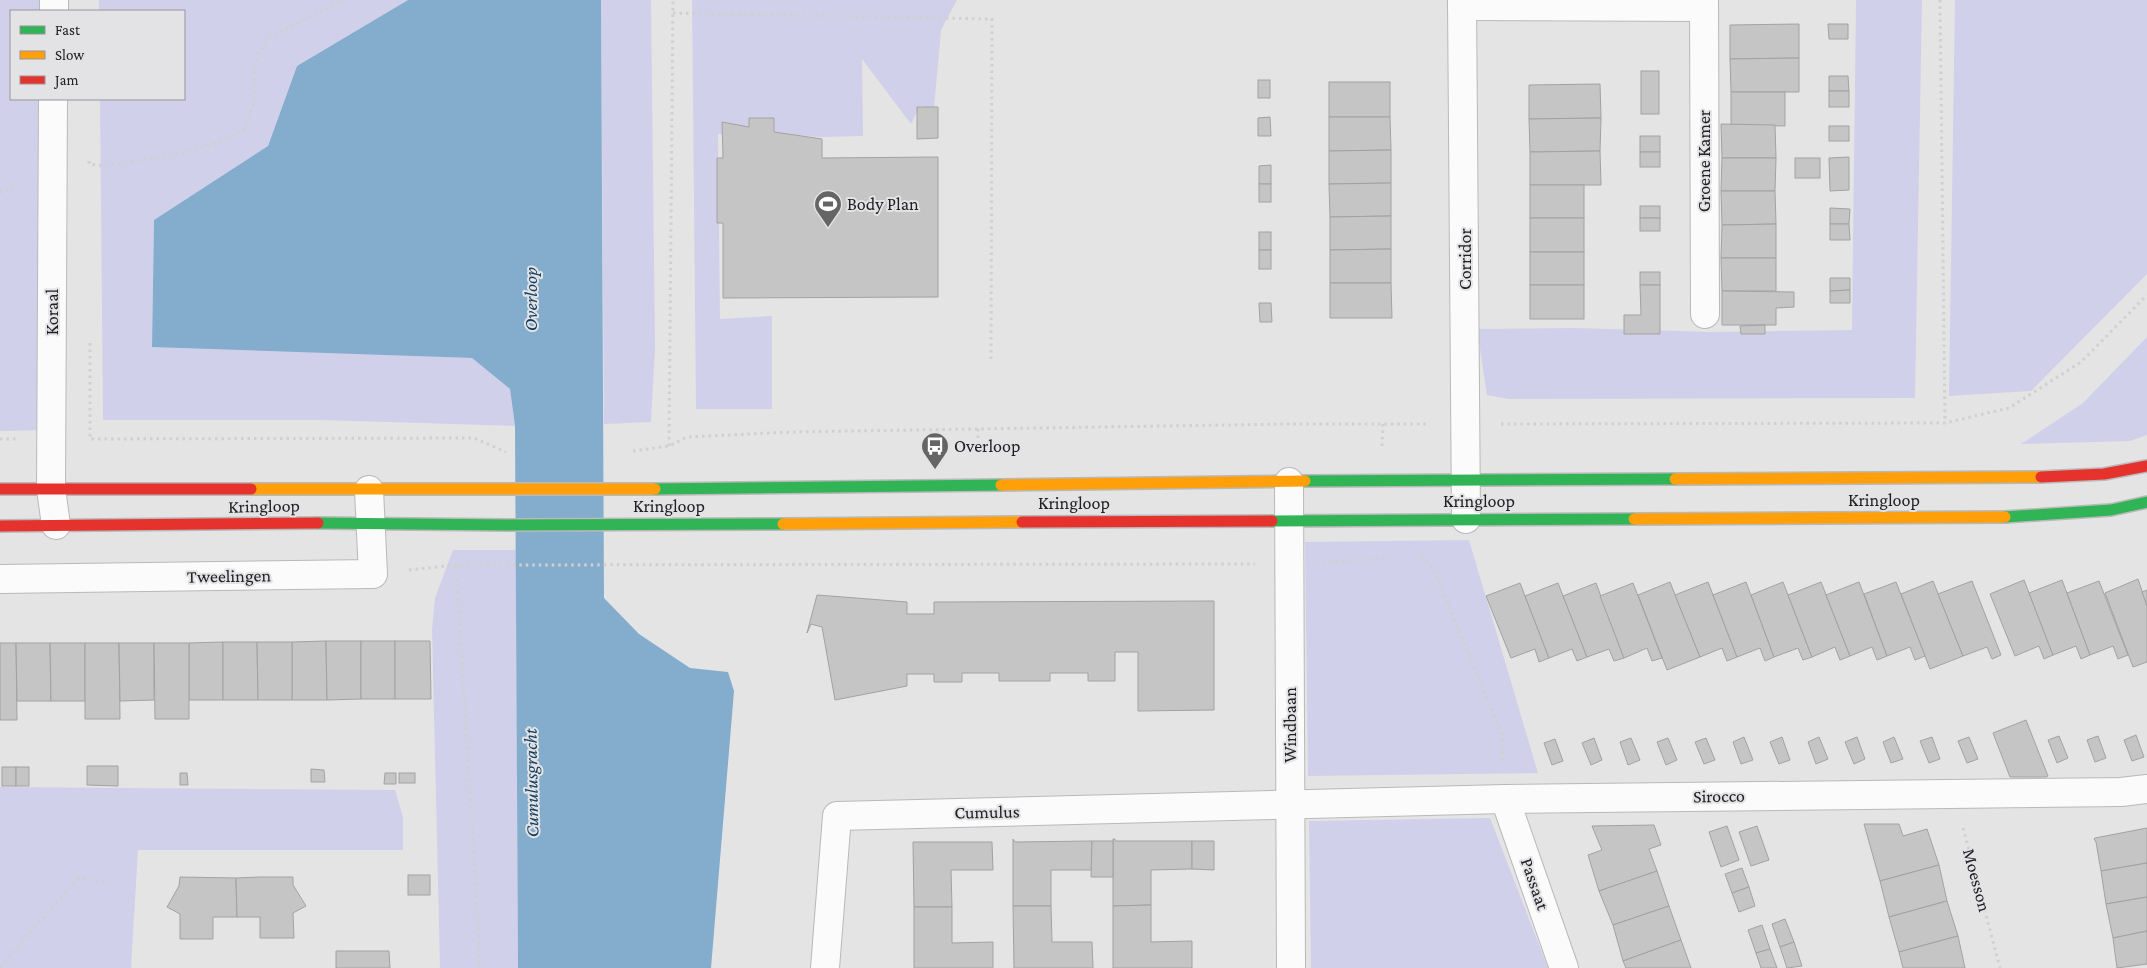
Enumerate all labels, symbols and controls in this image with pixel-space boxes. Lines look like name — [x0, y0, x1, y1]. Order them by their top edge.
legend — [10, 10, 185, 100]
text: Fast — [55, 22, 81, 38]
text: Slow — [55, 47, 85, 63]
text: Jam — [53, 72, 78, 89]
street label: Groene Kamer — [1694, 109, 1714, 212]
sports icon: Body Plan — [813, 189, 843, 228]
place label: Body Plan — [847, 194, 919, 214]
street label: Corridor — [1455, 228, 1475, 290]
water label: Overloop — [520, 267, 541, 331]
street label: Koraal — [42, 288, 62, 335]
bus stop icon: Overloop — [920, 431, 950, 470]
place label: Overloop — [954, 436, 1020, 456]
street label: Kringloop — [1848, 490, 1920, 510]
street label: Kringloop — [1443, 491, 1515, 511]
street label: Kringloop — [1038, 493, 1110, 513]
street label: Kringloop — [228, 495, 300, 517]
street label: Kringloop — [633, 496, 705, 516]
street label: Tweelingen — [187, 565, 271, 587]
street label: Windbaan — [1280, 687, 1300, 763]
water label: Cumulusgracht — [520, 728, 542, 838]
street label: Sirocco — [1693, 786, 1745, 806]
street label: Cumulus — [954, 801, 1020, 823]
street label: Moesson — [1959, 846, 1995, 914]
street label: Passaat — [1517, 855, 1554, 914]

